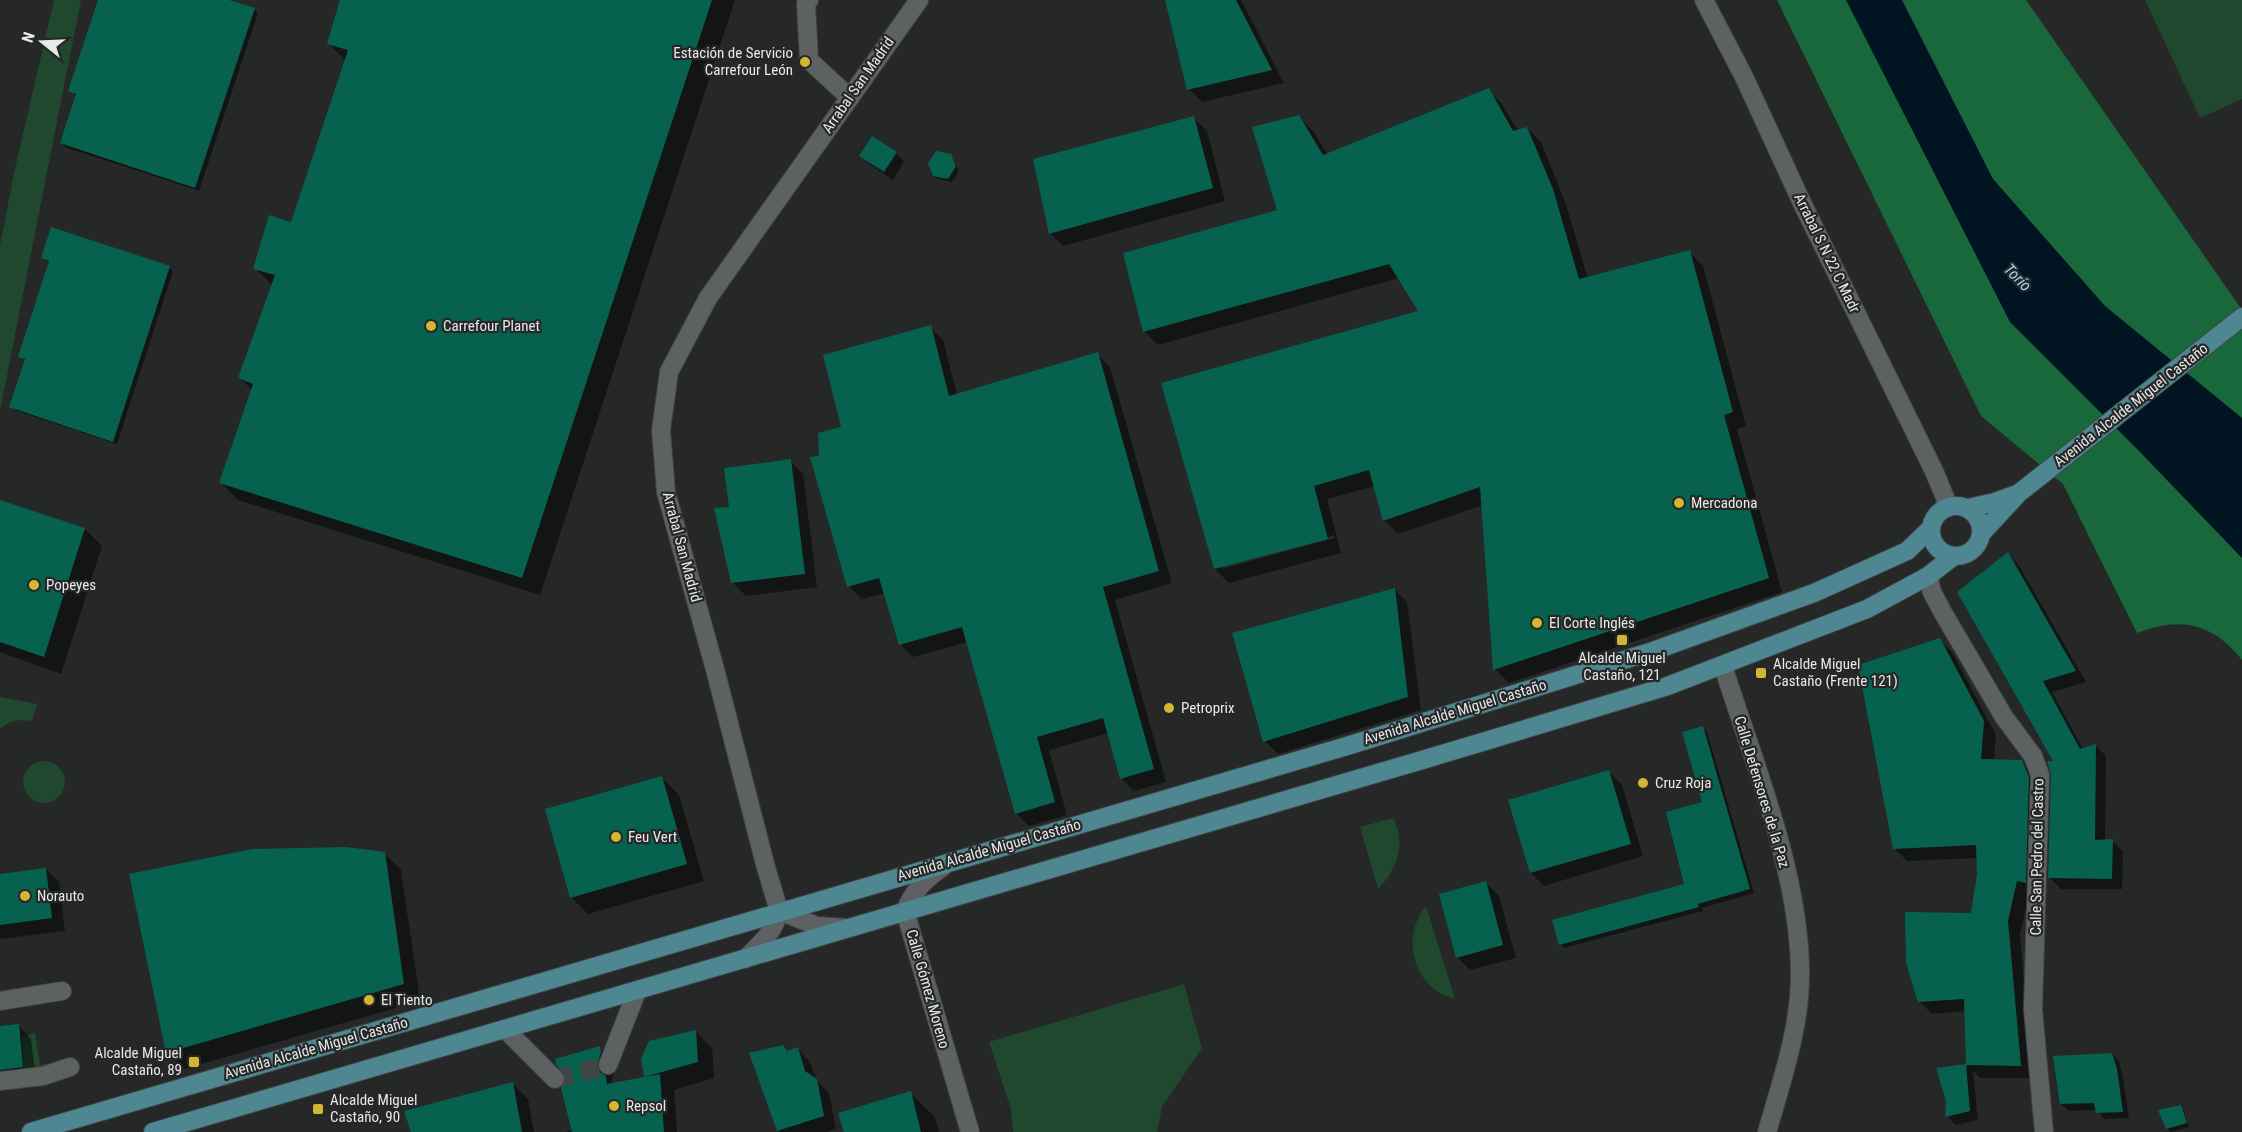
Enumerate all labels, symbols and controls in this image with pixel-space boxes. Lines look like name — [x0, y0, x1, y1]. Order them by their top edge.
north arrow — [12, 12, 72, 72]
text: N — [18, 30, 39, 45]
street label: Arrabal San Madrid — [818, 33, 898, 137]
place label: Estación de Servicio Carrefour León — [673, 44, 793, 79]
marker: Estación de Servicio Carrefour León — [798, 55, 812, 69]
street label: Arrabal S N 22 C Madr — [1790, 190, 1864, 316]
water label: Torío — [2000, 260, 2036, 295]
place label: Carrefour Planet — [443, 317, 540, 335]
marker: Carrefour Planet — [424, 319, 438, 333]
street label: Avenida Alcalde Miguel Castaño — [2050, 339, 2212, 471]
street label: Arrabal San Madrid — [659, 490, 705, 604]
place label: Mercadona — [1691, 494, 1757, 512]
marker: Mercadona — [1672, 496, 1686, 510]
place label: Popeyes — [46, 576, 96, 594]
marker: Popeyes — [27, 578, 41, 592]
place label: El Corte Inglés — [1549, 614, 1635, 632]
marker: El Corte Inglés — [1530, 616, 1544, 630]
marker: Alcalde Miguel Castaño, 121 — [1615, 633, 1629, 647]
place label: Alcalde Miguel Castaño, 121 — [1578, 649, 1666, 684]
place label: Alcalde Miguel Castaño (Frente 121) — [1773, 655, 1898, 690]
marker: Alcalde Miguel Castaño (Frente 121) — [1754, 666, 1768, 680]
street label: Avenida Alcalde Miguel Castaño — [1361, 676, 1549, 748]
place label: Petroprix — [1181, 699, 1235, 717]
marker: Petroprix — [1162, 701, 1176, 715]
street label: Calle Defensores de la Paz — [1730, 714, 1794, 870]
place label: Cruz Roja — [1655, 774, 1711, 792]
marker: Cruz Roja — [1636, 776, 1650, 790]
street label: Calle San Pedro del Castro — [2027, 778, 2047, 936]
street label: Avenida Alcalde Miguel Castaño — [895, 815, 1083, 885]
place label: Feu Vert — [628, 828, 677, 846]
marker: Feu Vert — [609, 830, 623, 844]
place label: Norauto — [37, 887, 84, 905]
marker: Norauto — [18, 889, 32, 903]
street label: Calle Gómez Moreno — [902, 927, 954, 1051]
place label: El Tiento — [381, 991, 432, 1009]
marker: El Tiento — [362, 993, 376, 1007]
street label: Avenida Alcalde Miguel Castaño — [222, 1013, 410, 1083]
place label: Alcalde Miguel Castaño, 89 — [95, 1044, 182, 1079]
marker: Alcalde Miguel Castaño, 89 — [187, 1055, 201, 1069]
place label: Alcalde Miguel Castaño, 90 — [330, 1091, 417, 1126]
place label: Repsol — [626, 1097, 666, 1115]
marker: Repsol — [607, 1099, 621, 1113]
marker: Alcalde Miguel Castaño, 90 — [311, 1102, 325, 1116]

